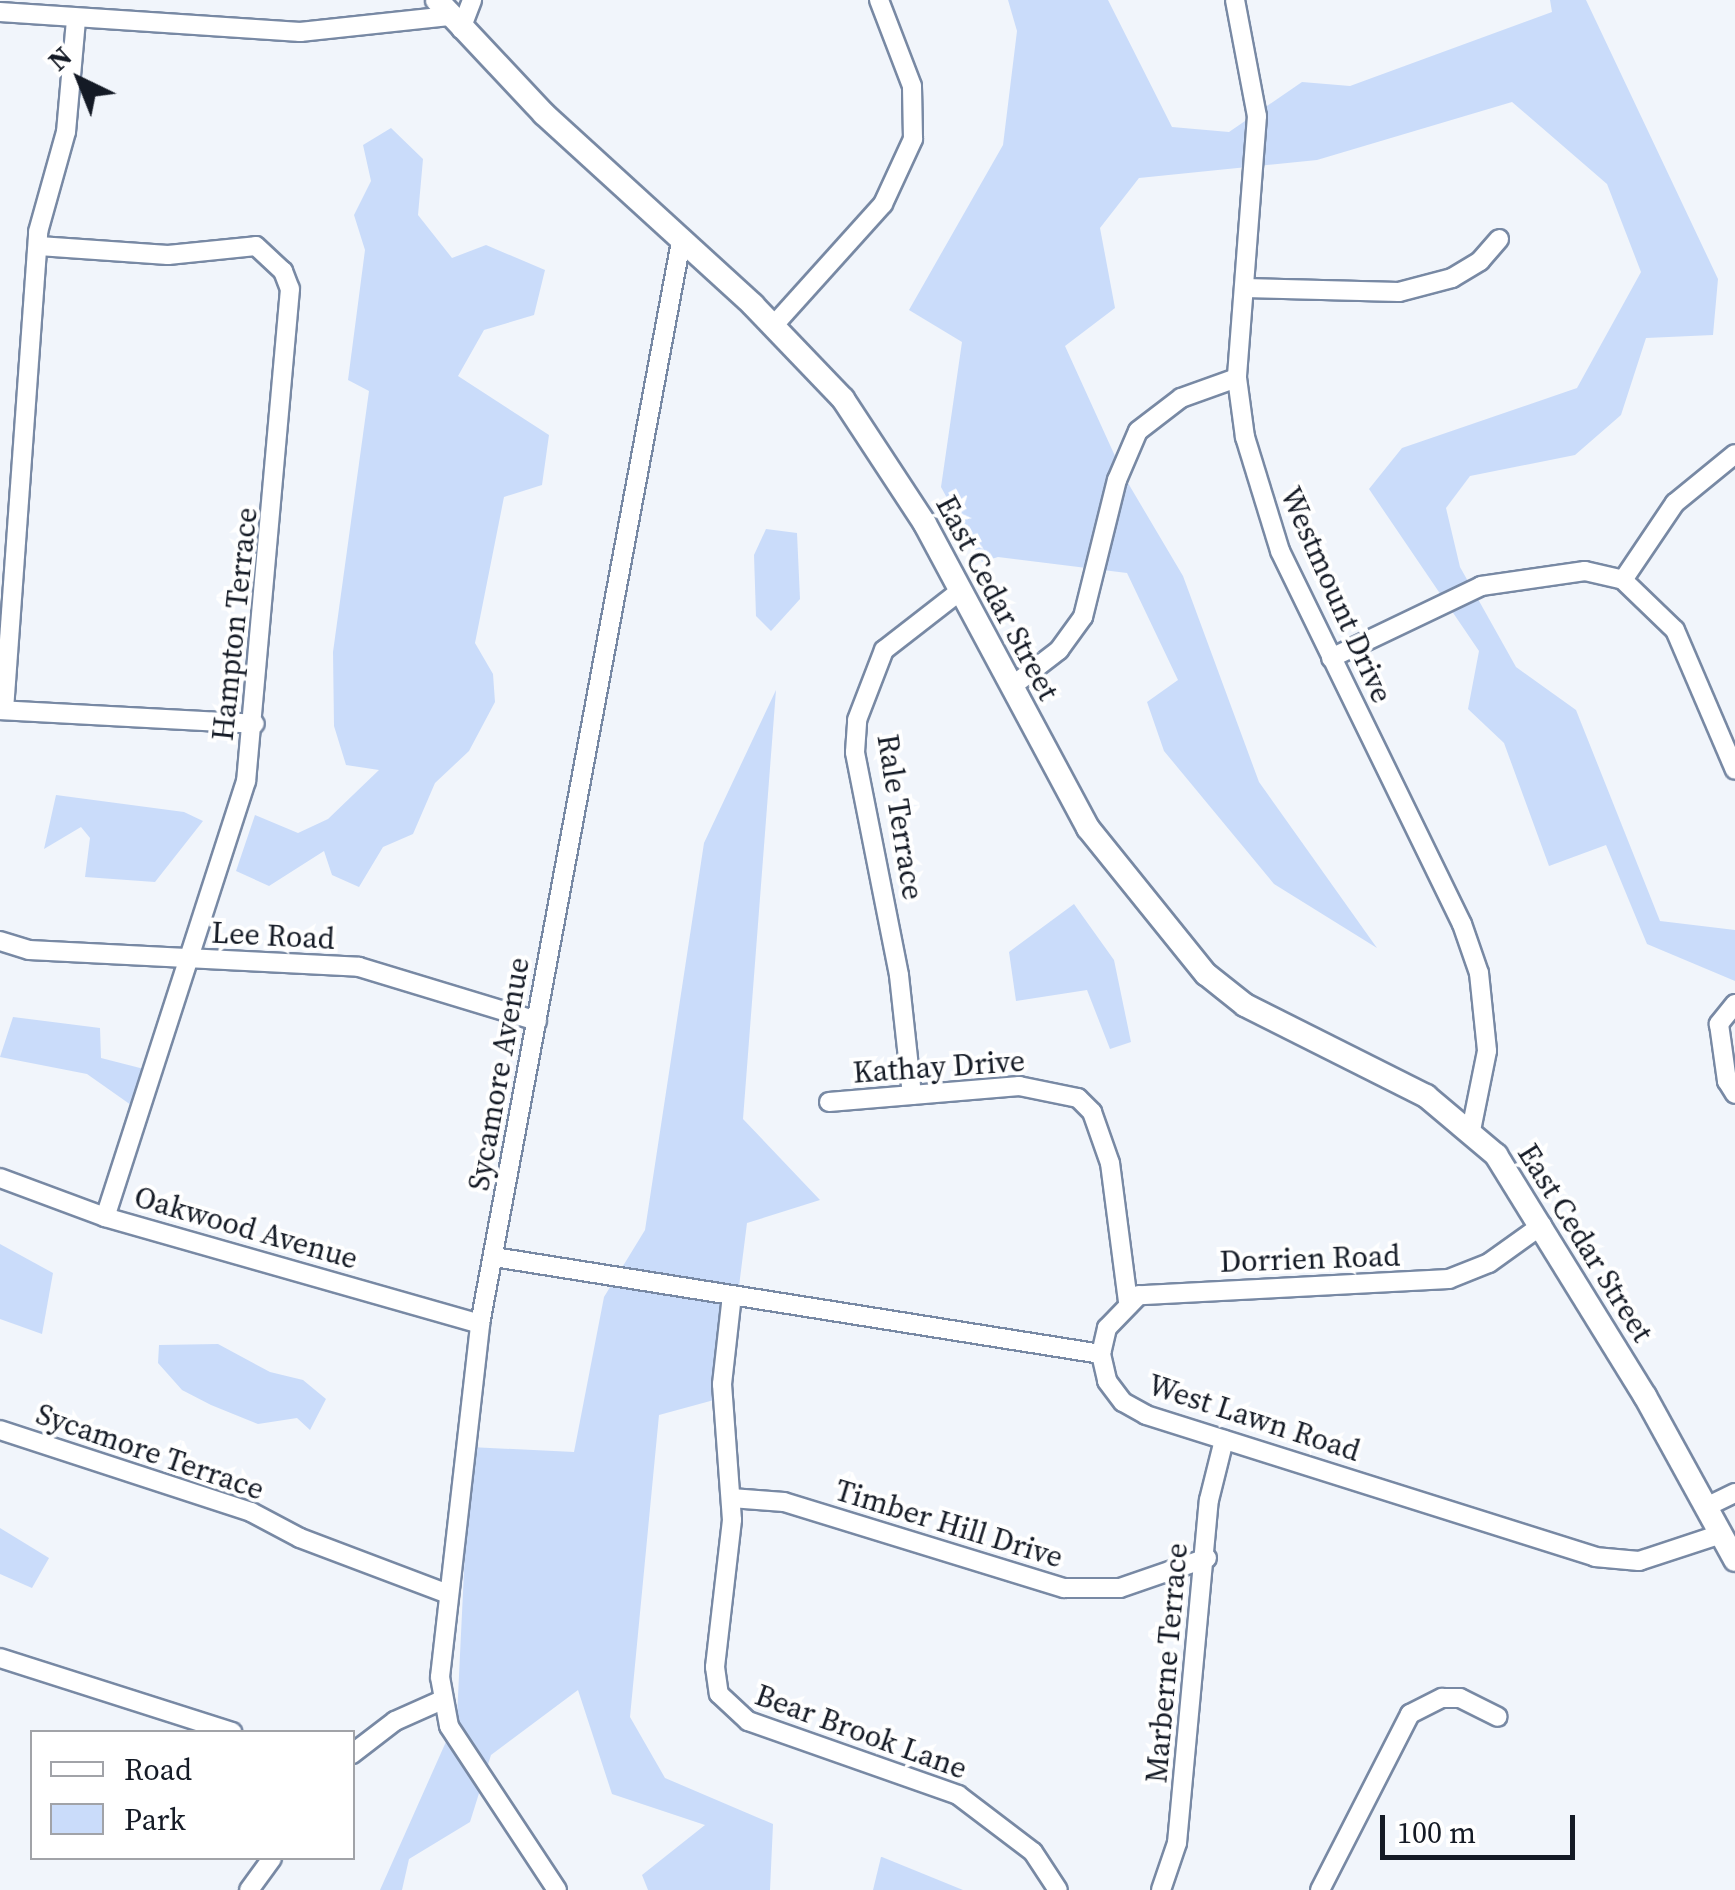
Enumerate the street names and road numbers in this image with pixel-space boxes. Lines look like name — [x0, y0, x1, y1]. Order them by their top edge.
street label: Westmount Drive — [1272, 481, 1400, 709]
street label: East Cedar Street — [928, 490, 1066, 706]
street label: Hampton Terrace — [205, 505, 265, 743]
street label: Rale Terrace — [869, 731, 931, 903]
street label: Lee Road — [210, 915, 336, 957]
street label: Sycamore Avenue — [461, 955, 537, 1193]
street label: Kathay Drive — [852, 1043, 1026, 1091]
street label: East Cedar Street — [1510, 1137, 1660, 1349]
street label: Oakwood Avenue — [130, 1179, 362, 1277]
street label: Dorrien Road — [1219, 1238, 1401, 1280]
street label: West Lawn Road — [1144, 1367, 1364, 1469]
street label: Sycamore Terrace — [31, 1396, 269, 1508]
street label: Timber Hill Drive — [831, 1472, 1067, 1576]
street label: Marberne Terrace — [1139, 1541, 1195, 1785]
street label: Bear Brook Lane — [750, 1677, 972, 1787]

